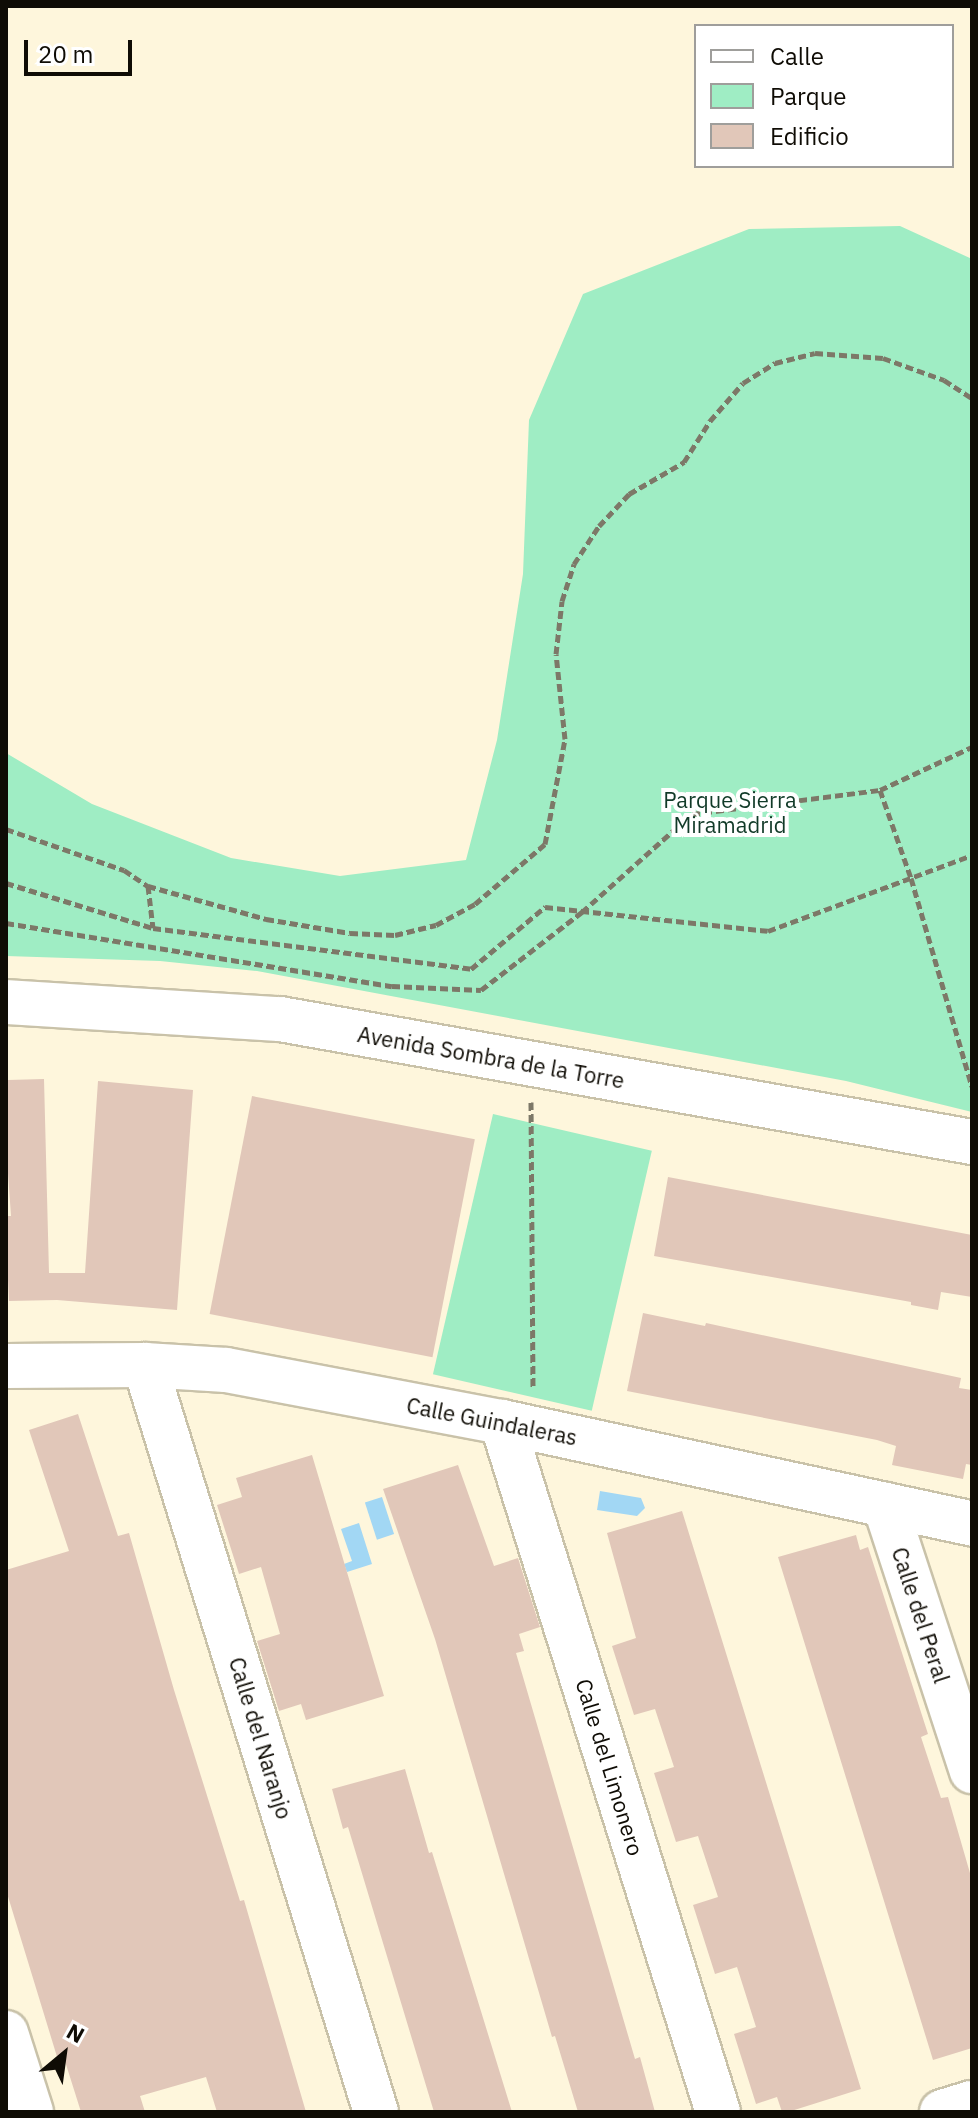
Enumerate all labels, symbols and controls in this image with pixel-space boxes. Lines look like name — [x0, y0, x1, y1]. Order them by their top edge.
scale bar — [28, 24, 136, 74]
legend — [694, 24, 954, 168]
text: 20 m — [38, 38, 93, 70]
text: Calle — [770, 40, 824, 72]
text: Parque — [770, 80, 847, 112]
text: Edificio — [770, 120, 849, 152]
park label: Parque Sierra Miramadrid — [663, 786, 797, 838]
street label: Avenida Sombra de la Torre — [355, 1021, 627, 1093]
street label: Calle Guindaleras — [404, 1392, 580, 1450]
street label: Calle del Peral — [887, 1544, 955, 1686]
street label: Calle del Naranjo — [224, 1654, 298, 1822]
street label: Calle del Limonero — [571, 1675, 649, 1859]
north arrow — [24, 2014, 104, 2094]
text: N — [62, 2016, 90, 2049]

